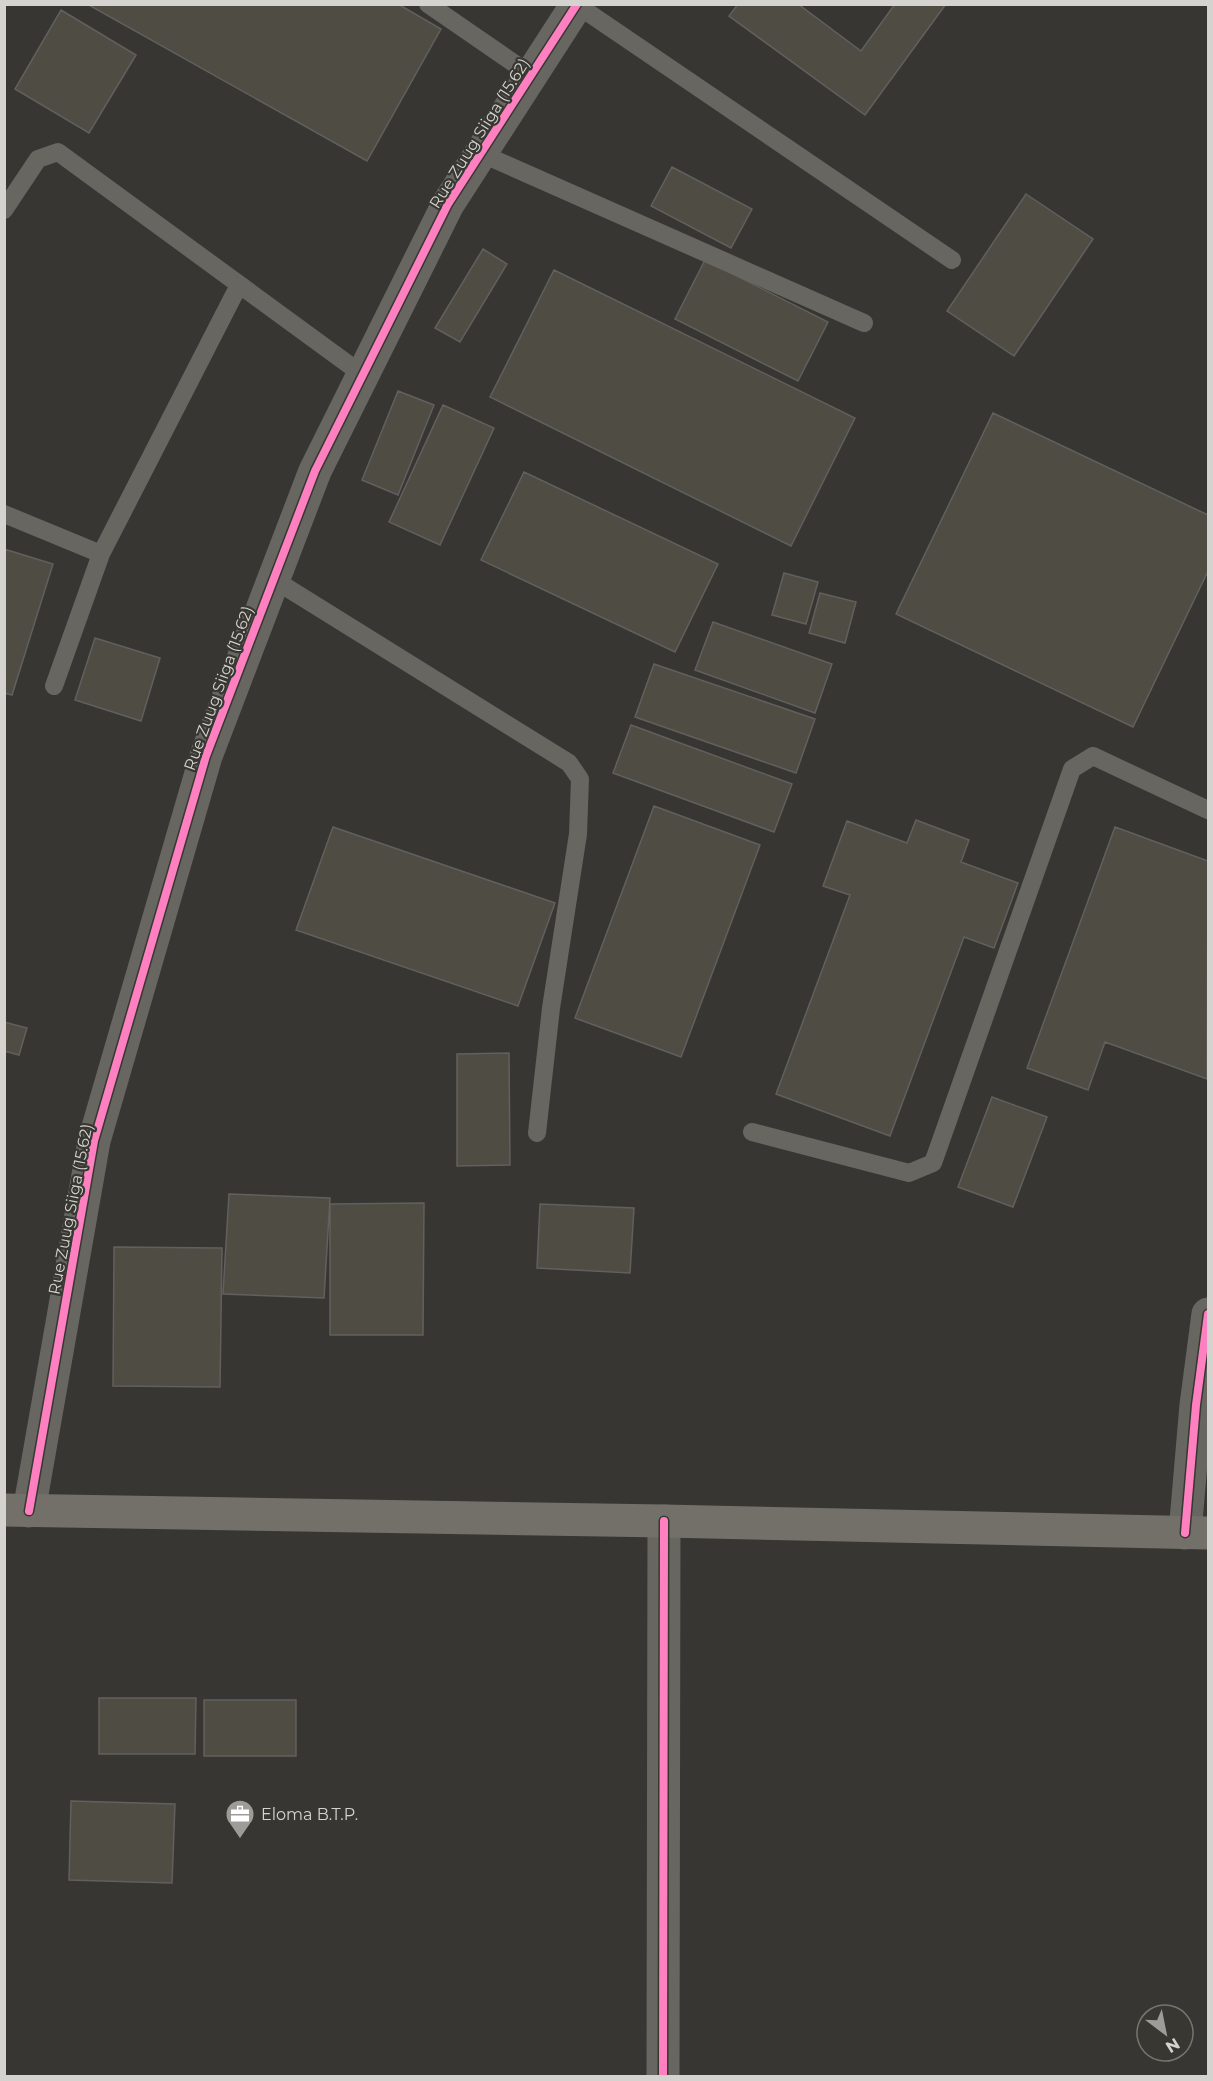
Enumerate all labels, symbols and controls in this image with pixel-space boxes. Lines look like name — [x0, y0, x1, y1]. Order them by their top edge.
street label: Rue Zuug Siiga (15.62) — [425, 55, 534, 212]
street label: Rue Zuug Siiga (15.62) — [180, 603, 257, 773]
street label: Rue Zuug Siiga (15.62) — [45, 1122, 96, 1296]
office icon: Eloma B.T.P. — [224, 1798, 256, 1840]
place label: Eloma B.T.P. — [261, 1805, 358, 1824]
north arrow — [1135, 2003, 1195, 2063]
text: N — [1162, 2034, 1183, 2057]

